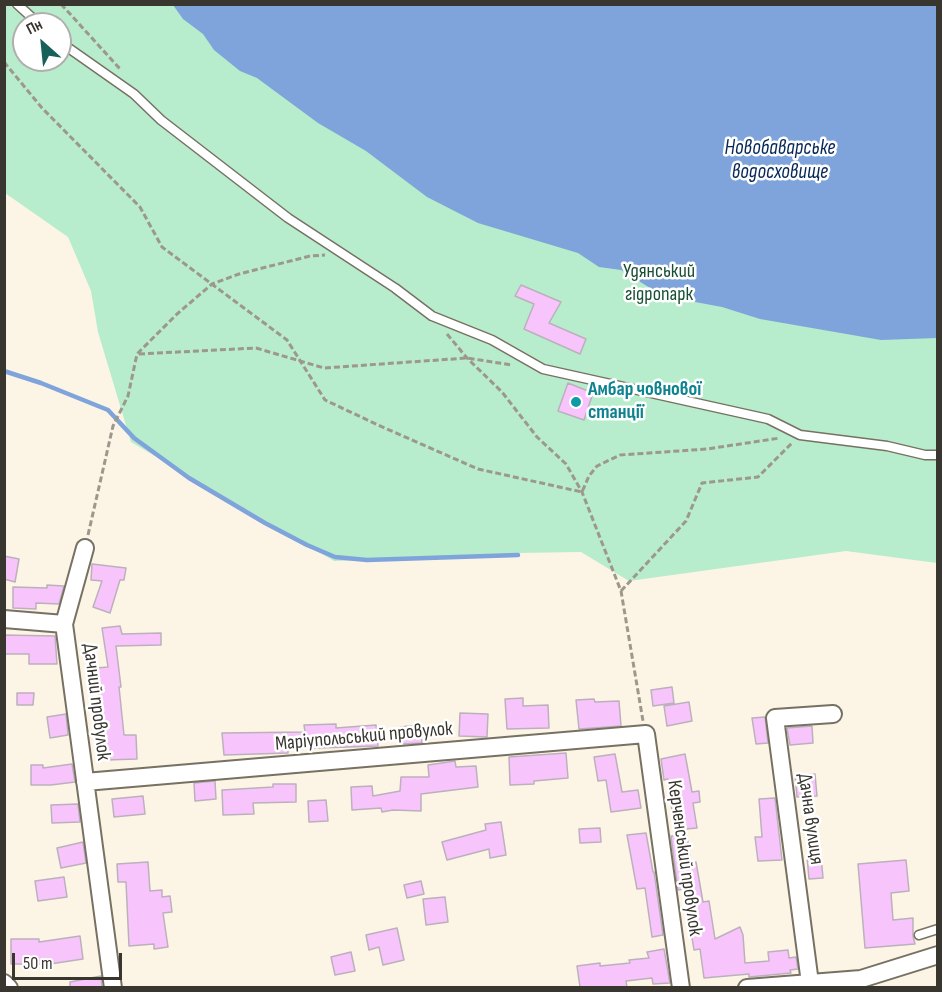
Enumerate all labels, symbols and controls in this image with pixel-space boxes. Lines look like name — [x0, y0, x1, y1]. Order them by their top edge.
north arrow — [12, 12, 72, 72]
text: Пн — [23, 15, 46, 39]
water label: Новобаварське водосховище — [725, 136, 835, 186]
park label: Удянський гідропарк — [623, 260, 695, 307]
place label: Амбар човнової станції — [588, 378, 701, 425]
marker: Амбар човнової станції — [569, 395, 583, 409]
street label: Дачний провулок — [77, 642, 115, 762]
street label: Маріупольський провулок — [274, 717, 454, 757]
street label: Дачна вулиця — [792, 772, 828, 866]
street label: Керченський провулок — [661, 779, 707, 937]
scale bar — [15, 941, 124, 979]
text: 50 m — [23, 953, 53, 974]

